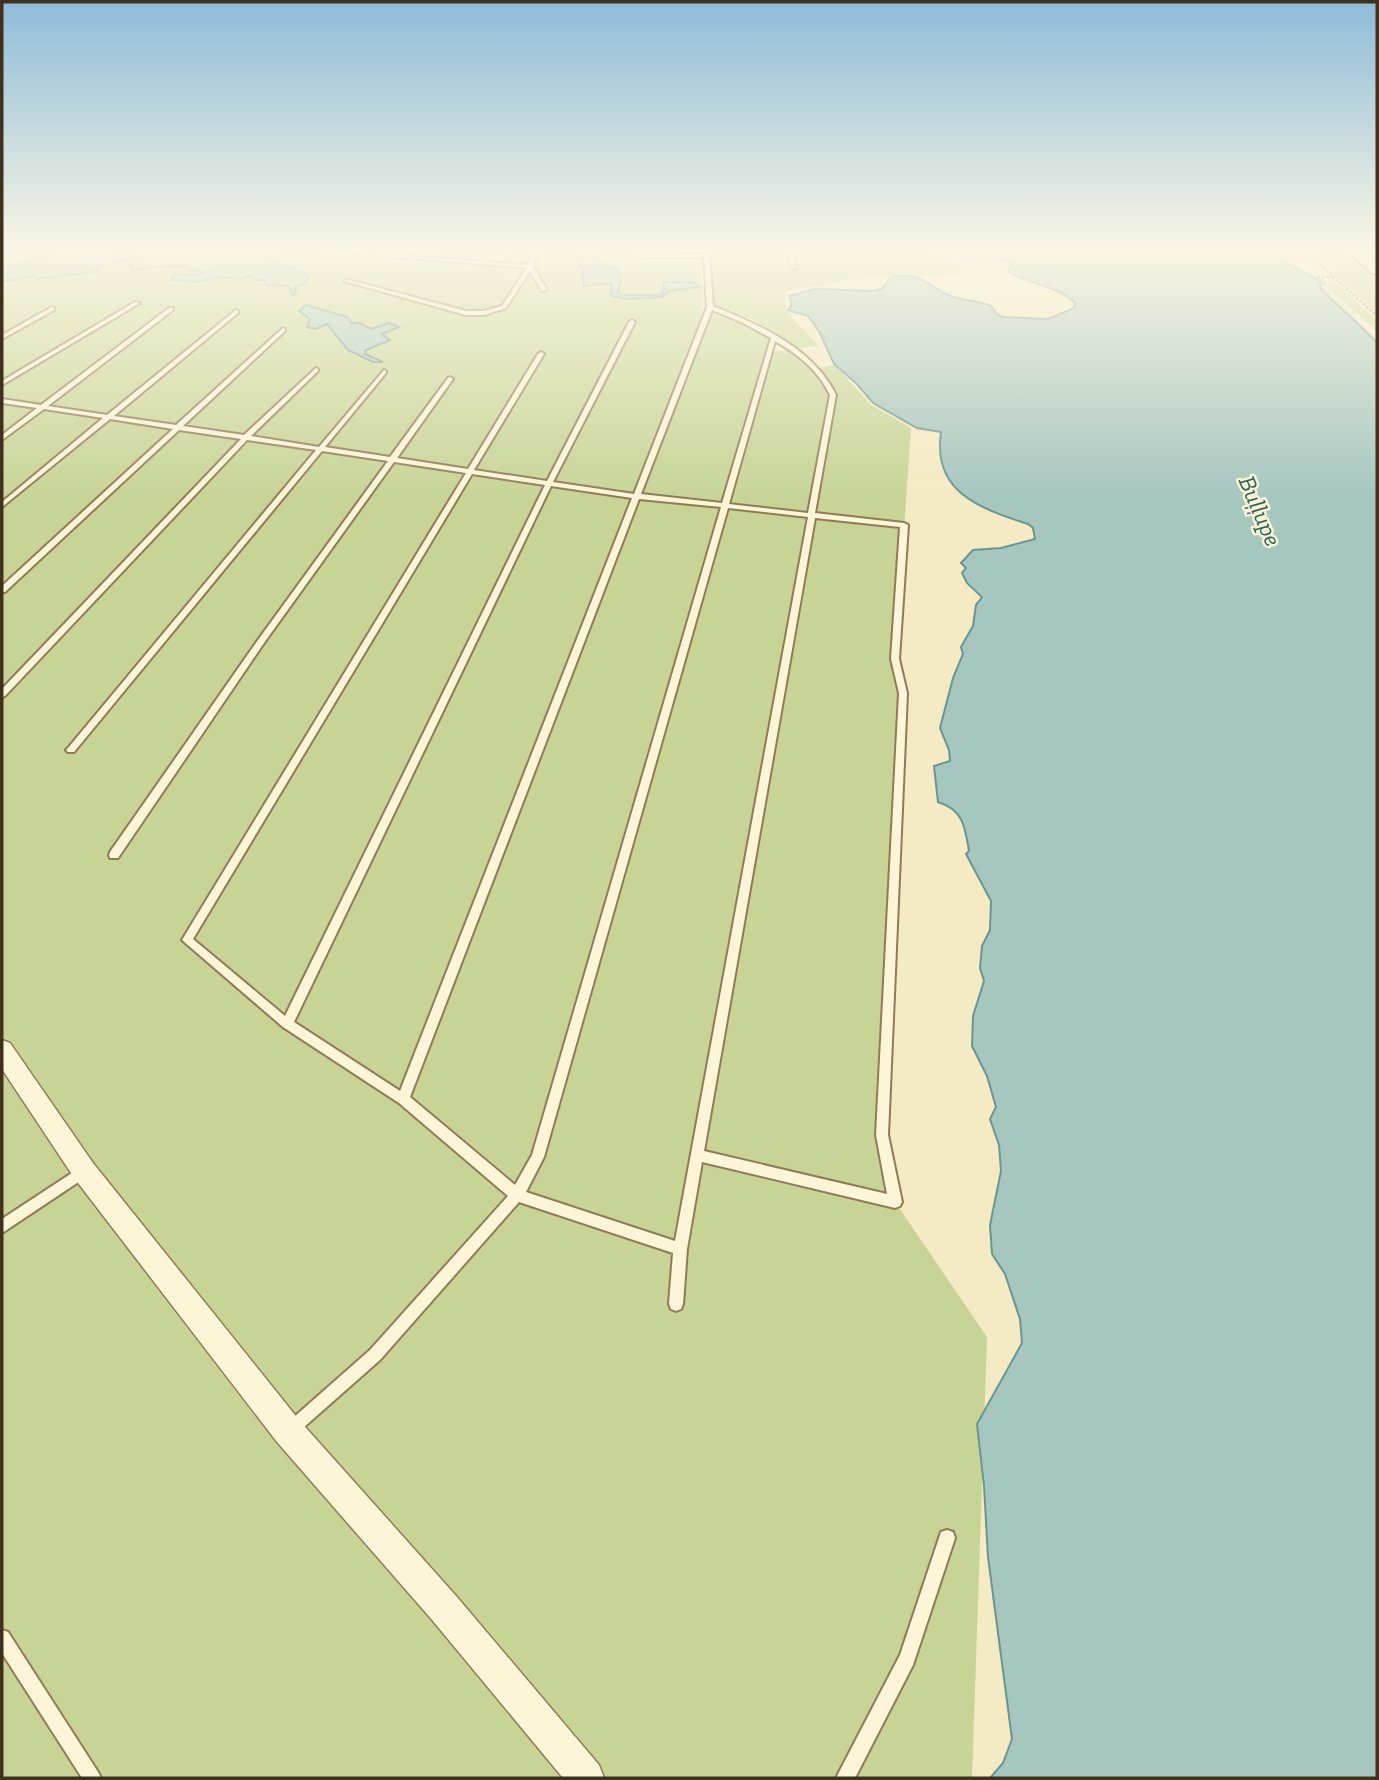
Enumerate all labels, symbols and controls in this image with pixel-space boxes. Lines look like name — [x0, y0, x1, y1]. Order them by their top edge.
water label: Buļļupe — [1233, 471, 1288, 550]

